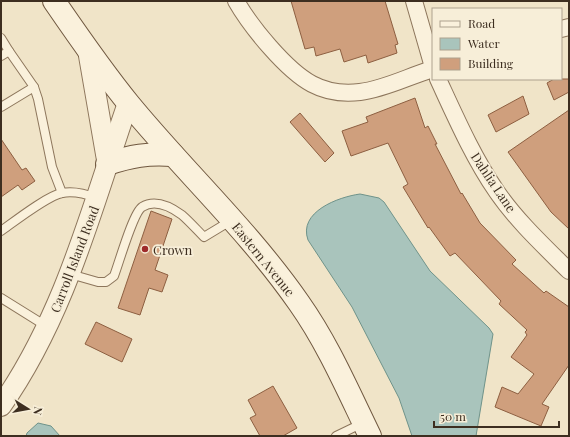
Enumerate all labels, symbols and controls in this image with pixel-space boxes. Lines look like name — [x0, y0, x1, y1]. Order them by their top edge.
legend — [432, 8, 562, 80]
text: Road — [468, 15, 495, 31]
text: Water — [467, 35, 501, 51]
text: Building — [468, 55, 514, 71]
street label: Dahlia Lane — [468, 149, 521, 216]
street label: Carroll Island Road — [46, 203, 102, 315]
street label: Eastern Avenue — [229, 218, 299, 300]
place label: Crown — [153, 241, 193, 258]
marker: Crown — [140, 244, 150, 254]
north arrow — [8, 389, 48, 429]
scale bar — [434, 403, 559, 429]
text: N — [30, 406, 46, 416]
text: 50 m — [440, 408, 466, 424]

